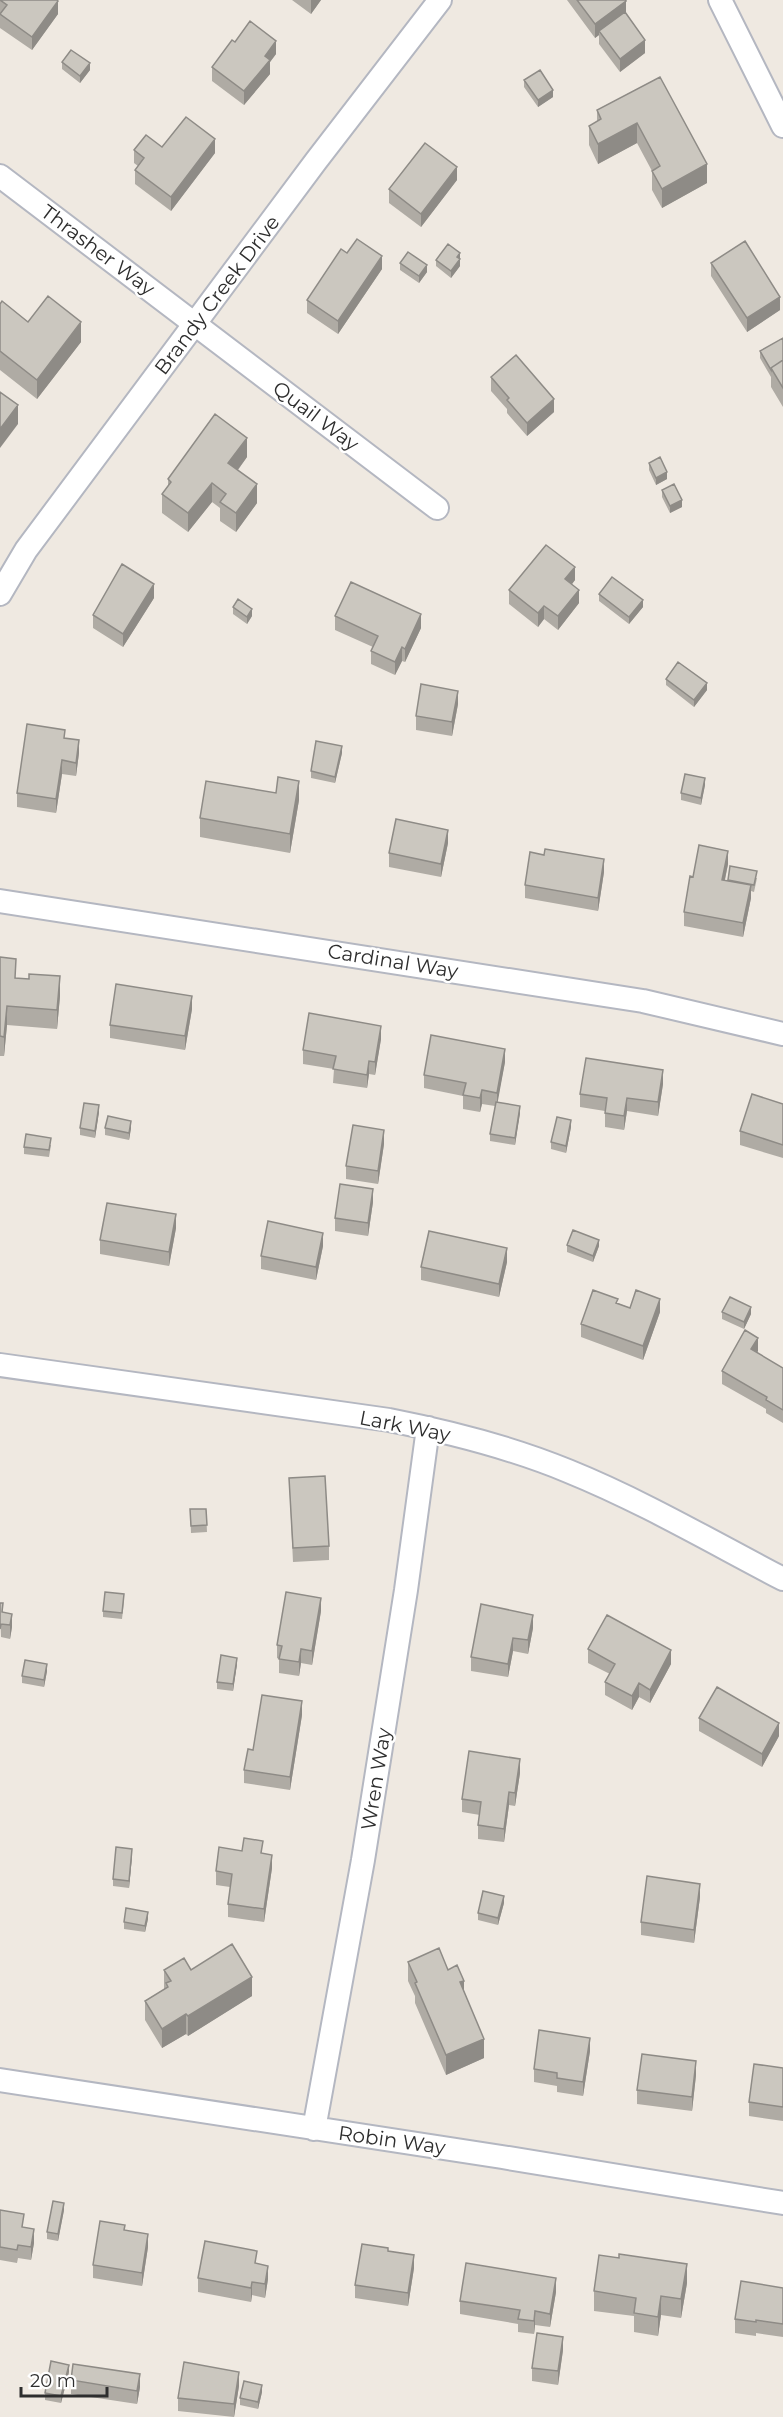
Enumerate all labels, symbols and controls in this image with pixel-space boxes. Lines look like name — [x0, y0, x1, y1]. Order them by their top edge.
street label: Thrasher Way — [36, 199, 160, 301]
street label: Brandy Creek Drive — [149, 211, 285, 379]
street label: Quail Way — [268, 376, 364, 456]
street label: Cardinal Way — [326, 939, 460, 983]
street label: Lark Way — [358, 1405, 453, 1447]
street label: Wren Way — [356, 1726, 396, 1832]
street label: Robin Way — [337, 2121, 447, 2159]
scale bar — [21, 2360, 106, 2398]
text: 20 m — [30, 2370, 76, 2392]

